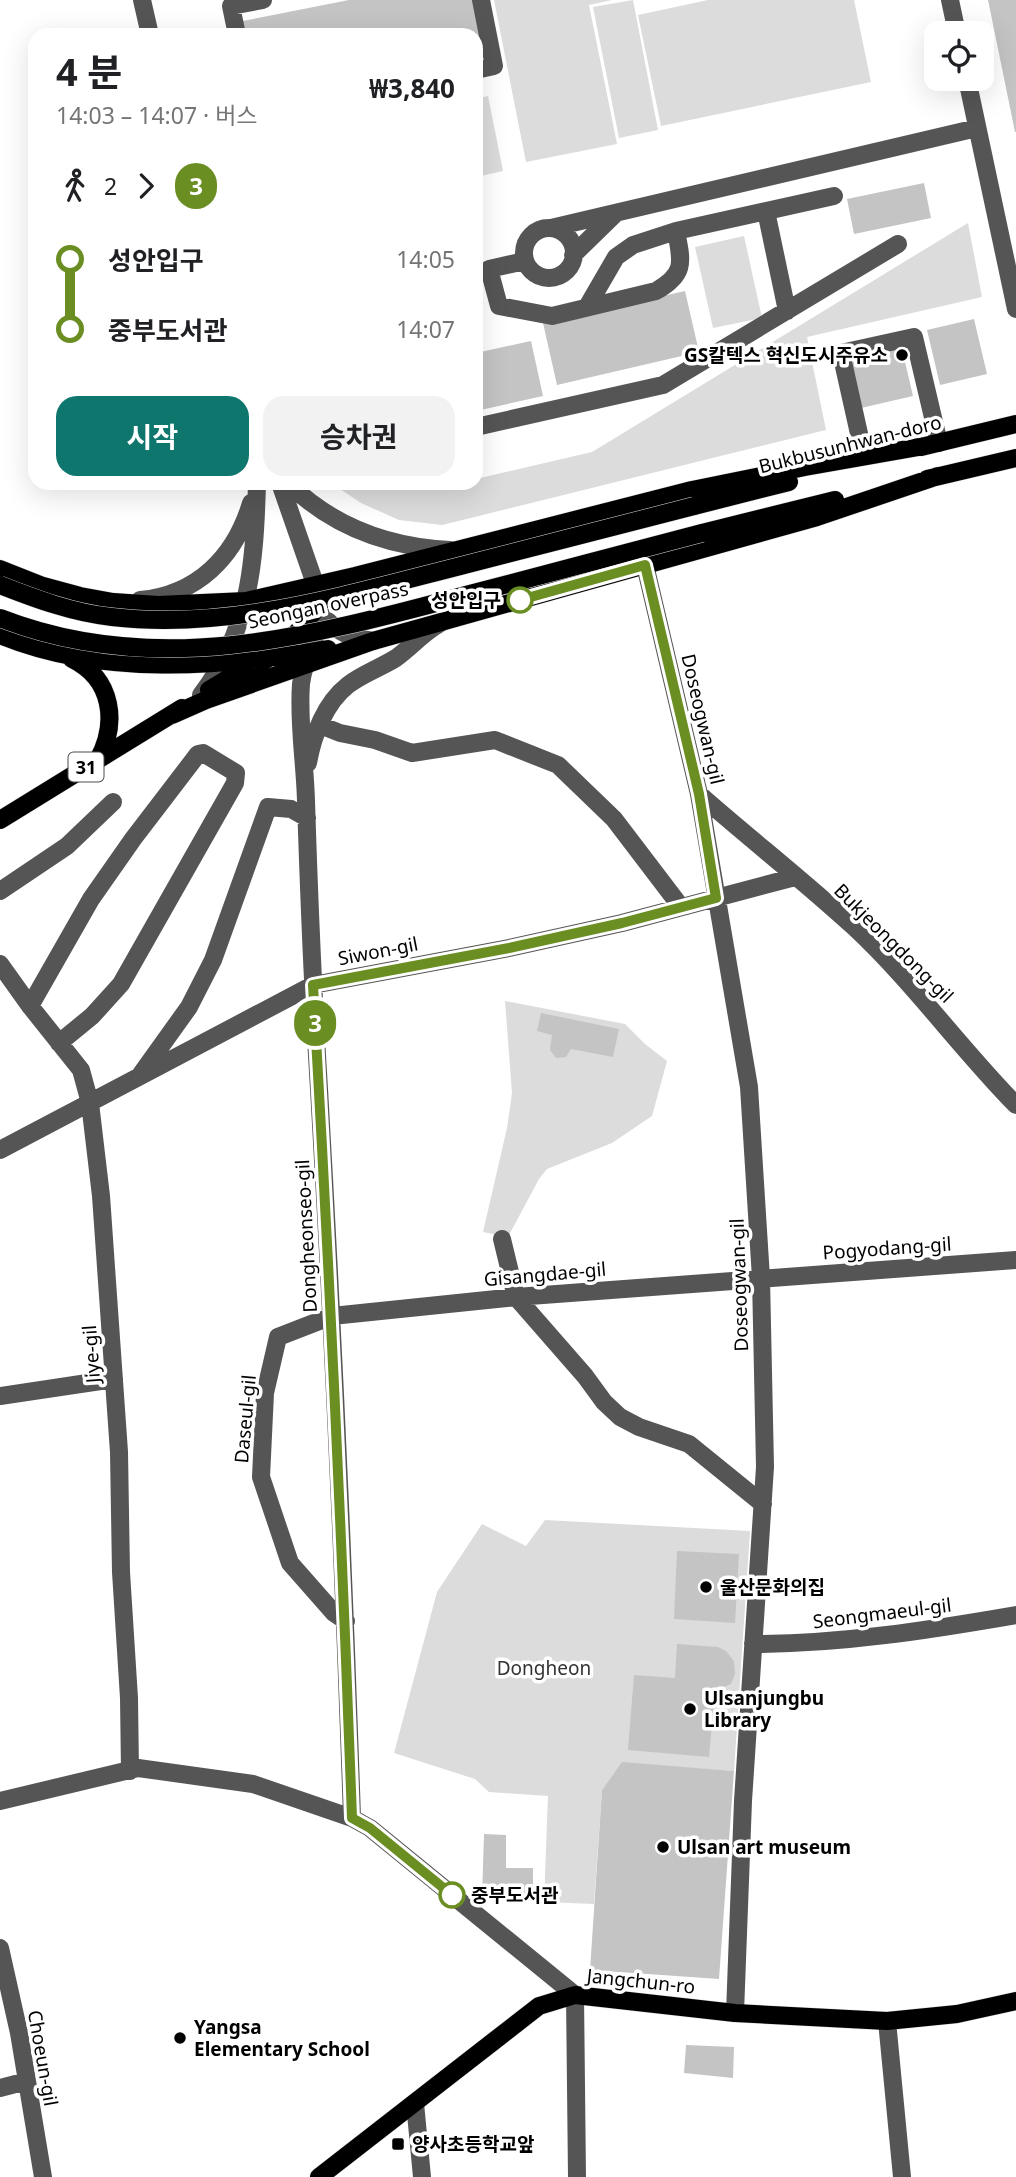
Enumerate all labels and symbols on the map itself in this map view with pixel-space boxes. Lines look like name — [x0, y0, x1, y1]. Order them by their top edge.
place label: GS칼텍스 혁신도시주유소 — [684, 342, 888, 368]
marker: GS칼텍스 혁신도시주유소 — [894, 347, 910, 363]
street label: Bukbusunhwan-doro — [756, 409, 944, 479]
street label: Seongan overpass — [245, 575, 411, 635]
place label: 성안입구 — [431, 587, 501, 613]
marker: 성안입구 — [507, 587, 533, 613]
street label: Doseogwan-gil — [675, 651, 731, 787]
road number: 31 — [68, 752, 104, 782]
street label: Bukjeongdong-gil — [829, 878, 959, 1008]
street label: Siwon-gil — [336, 930, 420, 972]
line badge: 3 — [292, 1000, 338, 1046]
street label: Dongheonseo-gil — [289, 1159, 323, 1313]
street label: Doseogwan-gil — [724, 1218, 754, 1352]
street label: Pogyodang-gil — [822, 1231, 952, 1265]
street label: Gisangdae-gil — [483, 1256, 607, 1292]
street label: Jiye-gil — [76, 1324, 106, 1386]
street label: Daseul-gil — [228, 1374, 262, 1464]
place label: 울산문화의집 — [720, 1574, 825, 1600]
marker: 울산문화의집 — [698, 1579, 714, 1595]
street label: Seongmaeul-gil — [811, 1592, 953, 1634]
park label: Dongheon — [497, 1655, 591, 1681]
place label: Ulsanjungbu Library — [704, 1685, 824, 1733]
marker: Ulsanjungbu Library — [682, 1701, 698, 1717]
place label: Ulsan art museum — [677, 1834, 851, 1860]
marker: Ulsan art museum — [655, 1839, 671, 1855]
marker: 중부도서관 — [439, 1882, 465, 1908]
place label: 중부도서관 — [471, 1882, 559, 1908]
street label: Jangchun-ro — [584, 1962, 696, 2000]
street label: Choeun-gil — [22, 2008, 64, 2108]
place label: Yangsa Elementary School — [194, 2014, 370, 2062]
marker: Yangsa Elementary School — [172, 2030, 188, 2046]
place label: 양사초등학교앞 — [412, 2131, 534, 2157]
marker: 양사초등학교앞 — [390, 2136, 406, 2152]

